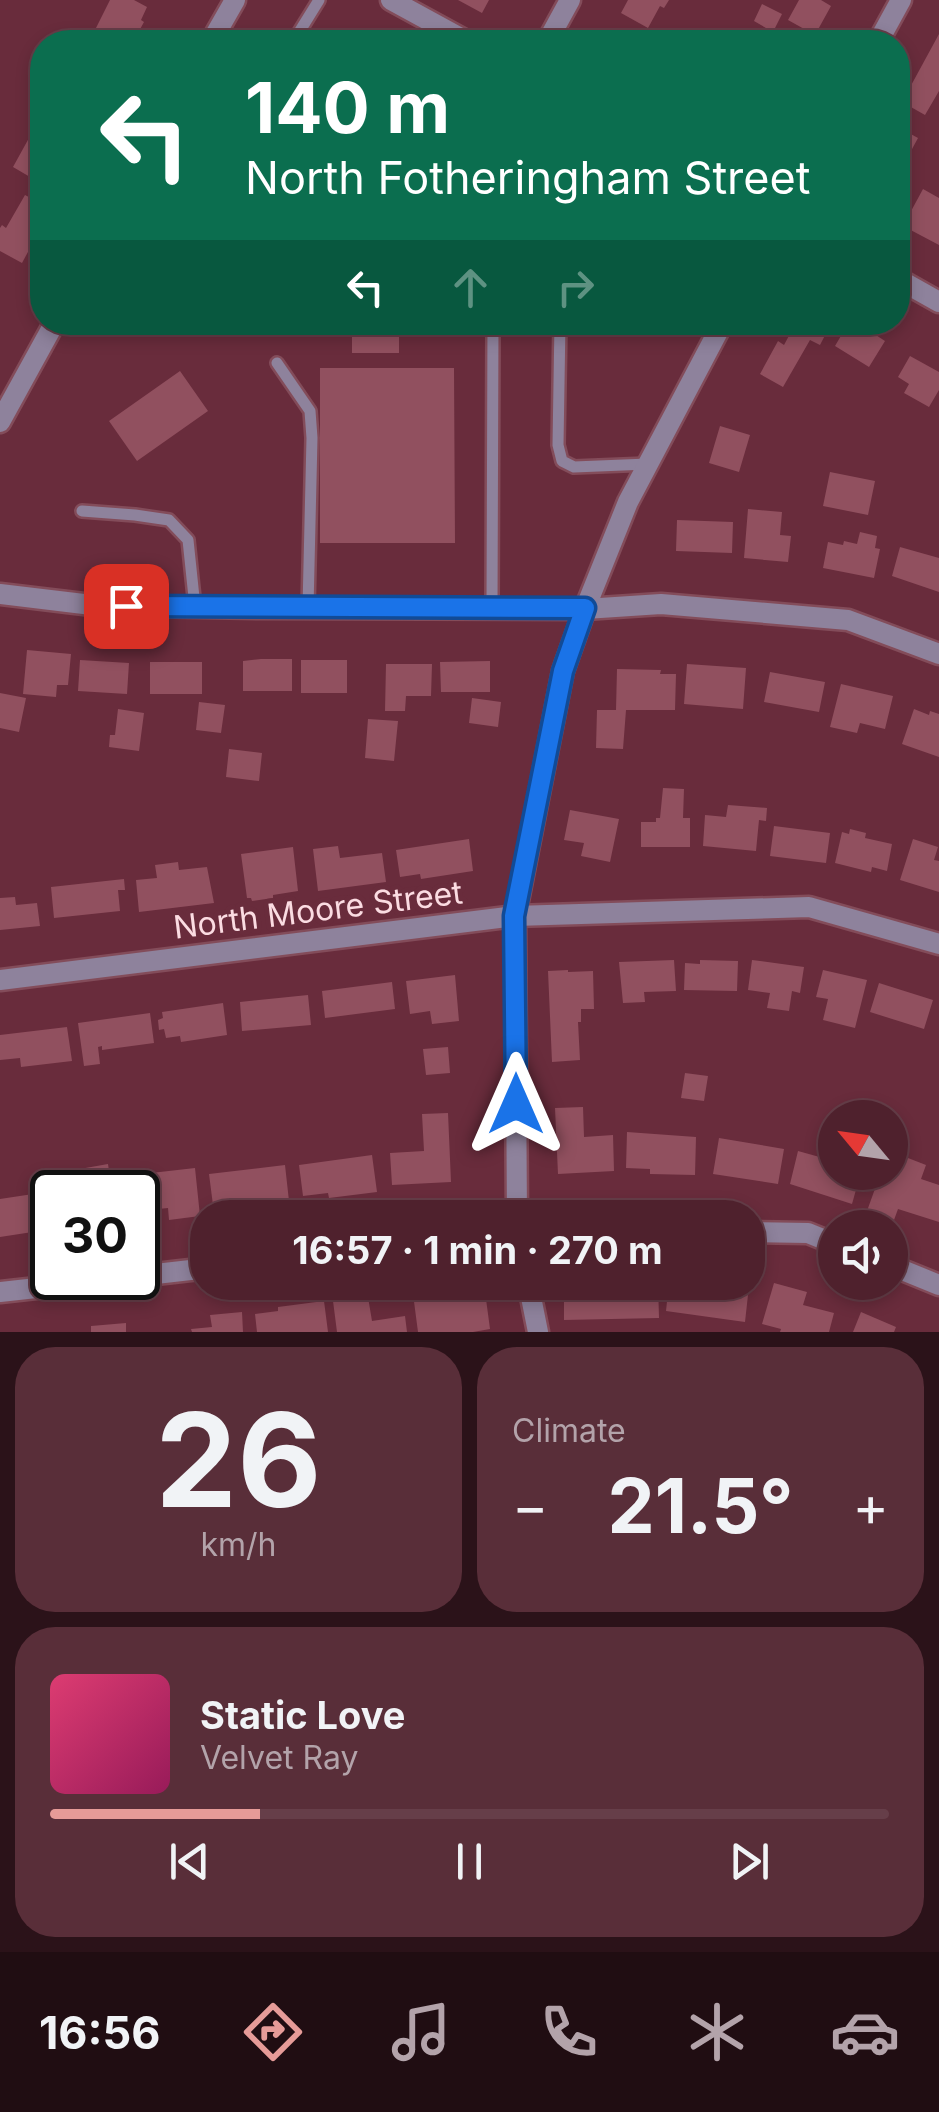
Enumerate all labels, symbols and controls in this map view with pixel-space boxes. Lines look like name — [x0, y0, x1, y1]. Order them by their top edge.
text: 140 m — [245, 65, 450, 150]
icon: left — [80, 70, 210, 200]
text: North Fotheringham Street — [245, 150, 811, 205]
icon: left — [338, 260, 393, 315]
icon: ahead — [443, 260, 498, 315]
icon: right — [548, 260, 603, 315]
pin — [84, 564, 169, 649]
icon: arrive — [99, 579, 154, 634]
street label: North Moore Street — [171, 872, 465, 947]
position arrow — [464, 1052, 568, 1156]
north arrow — [818, 1100, 908, 1190]
map controls — [818, 1100, 908, 1300]
speed limit sign: 30 — [30, 1170, 160, 1300]
button: sound — [818, 1210, 908, 1300]
text: 16:57 · 1 min · 270 m — [292, 1227, 663, 1273]
text: 26 — [155, 1381, 322, 1538]
text: Climate — [512, 1411, 626, 1450]
text: 21.5° — [607, 1460, 794, 1551]
text: − — [512, 1473, 548, 1539]
text: + — [853, 1473, 889, 1539]
text: km/h — [200, 1525, 277, 1564]
text: Static Love — [200, 1692, 405, 1738]
text: Velvet Ray — [200, 1738, 358, 1777]
icon: previous — [162, 1834, 217, 1889]
icon: pause — [442, 1834, 497, 1889]
icon: next — [722, 1834, 777, 1889]
icon: directions — [238, 1997, 308, 2067]
icon: music — [386, 1997, 456, 2067]
icon: phone — [534, 1997, 604, 2067]
icon: climate — [682, 1997, 752, 2067]
icon: car — [830, 1997, 900, 2067]
text: 16:56 — [39, 2005, 161, 2060]

